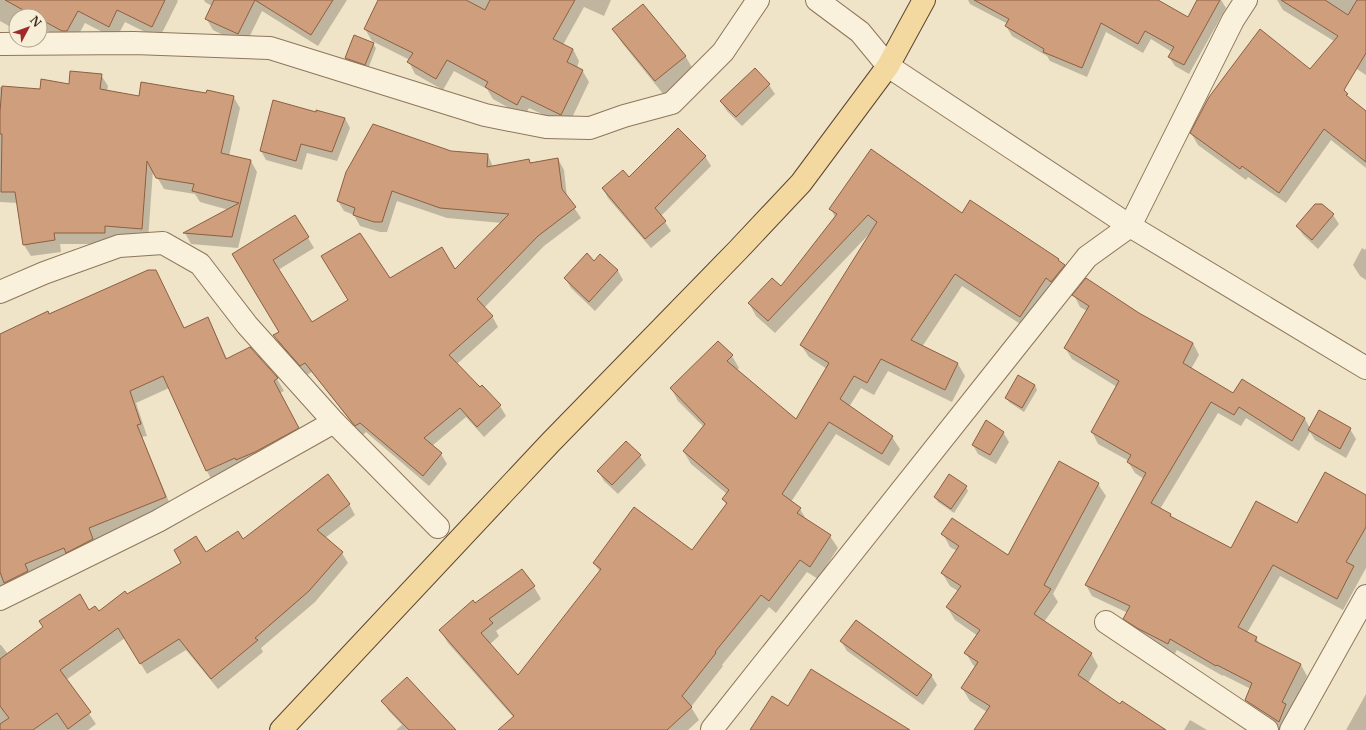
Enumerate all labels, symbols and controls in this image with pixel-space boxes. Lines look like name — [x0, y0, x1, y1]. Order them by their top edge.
north arrow — [8, 8, 48, 48]
text: N — [27, 13, 45, 30]

